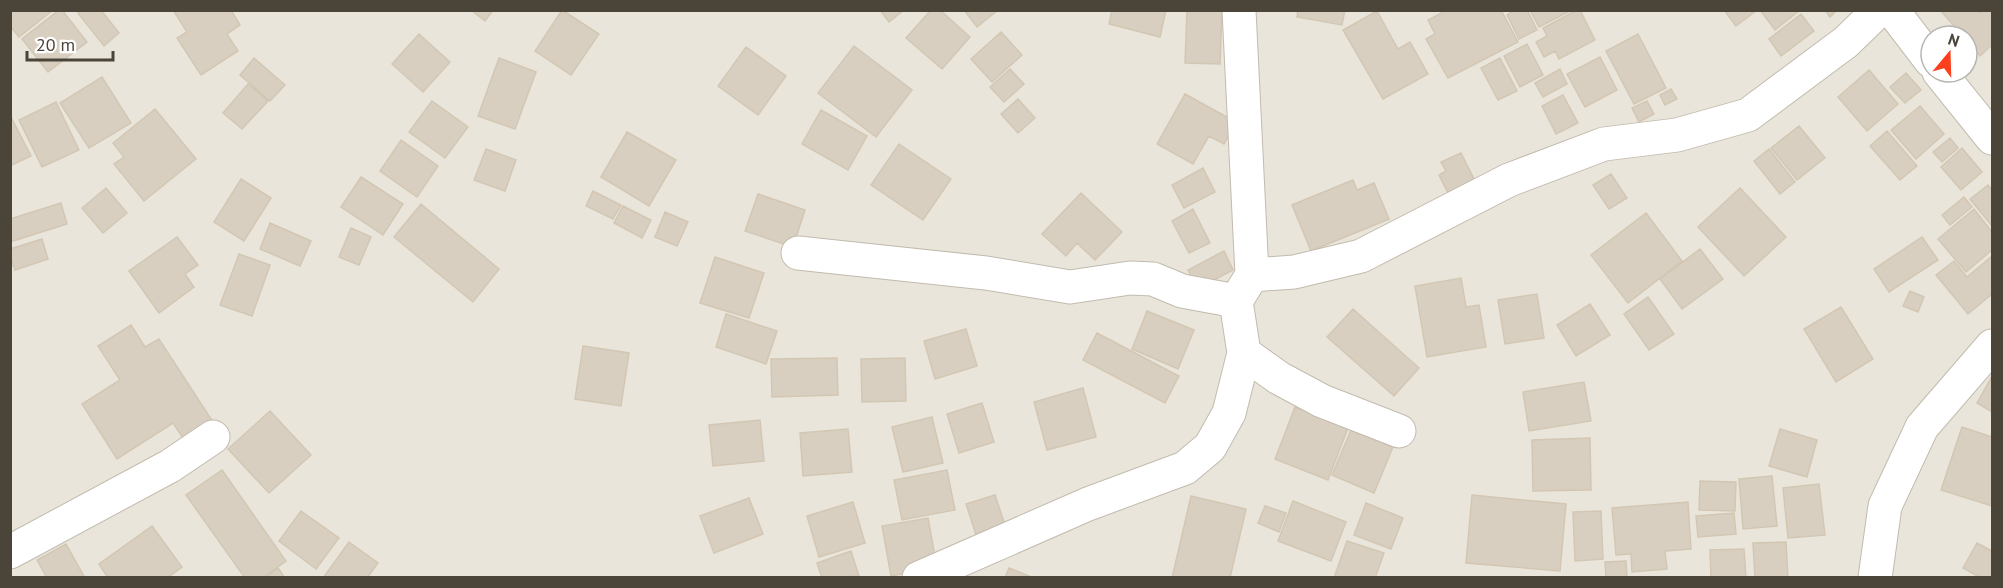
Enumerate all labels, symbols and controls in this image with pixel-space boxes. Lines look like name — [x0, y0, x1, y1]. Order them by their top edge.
scale bar — [27, 24, 112, 62]
north arrow — [1919, 24, 1979, 84]
text: N — [1946, 29, 1962, 51]
text: 20 m — [36, 33, 75, 56]

